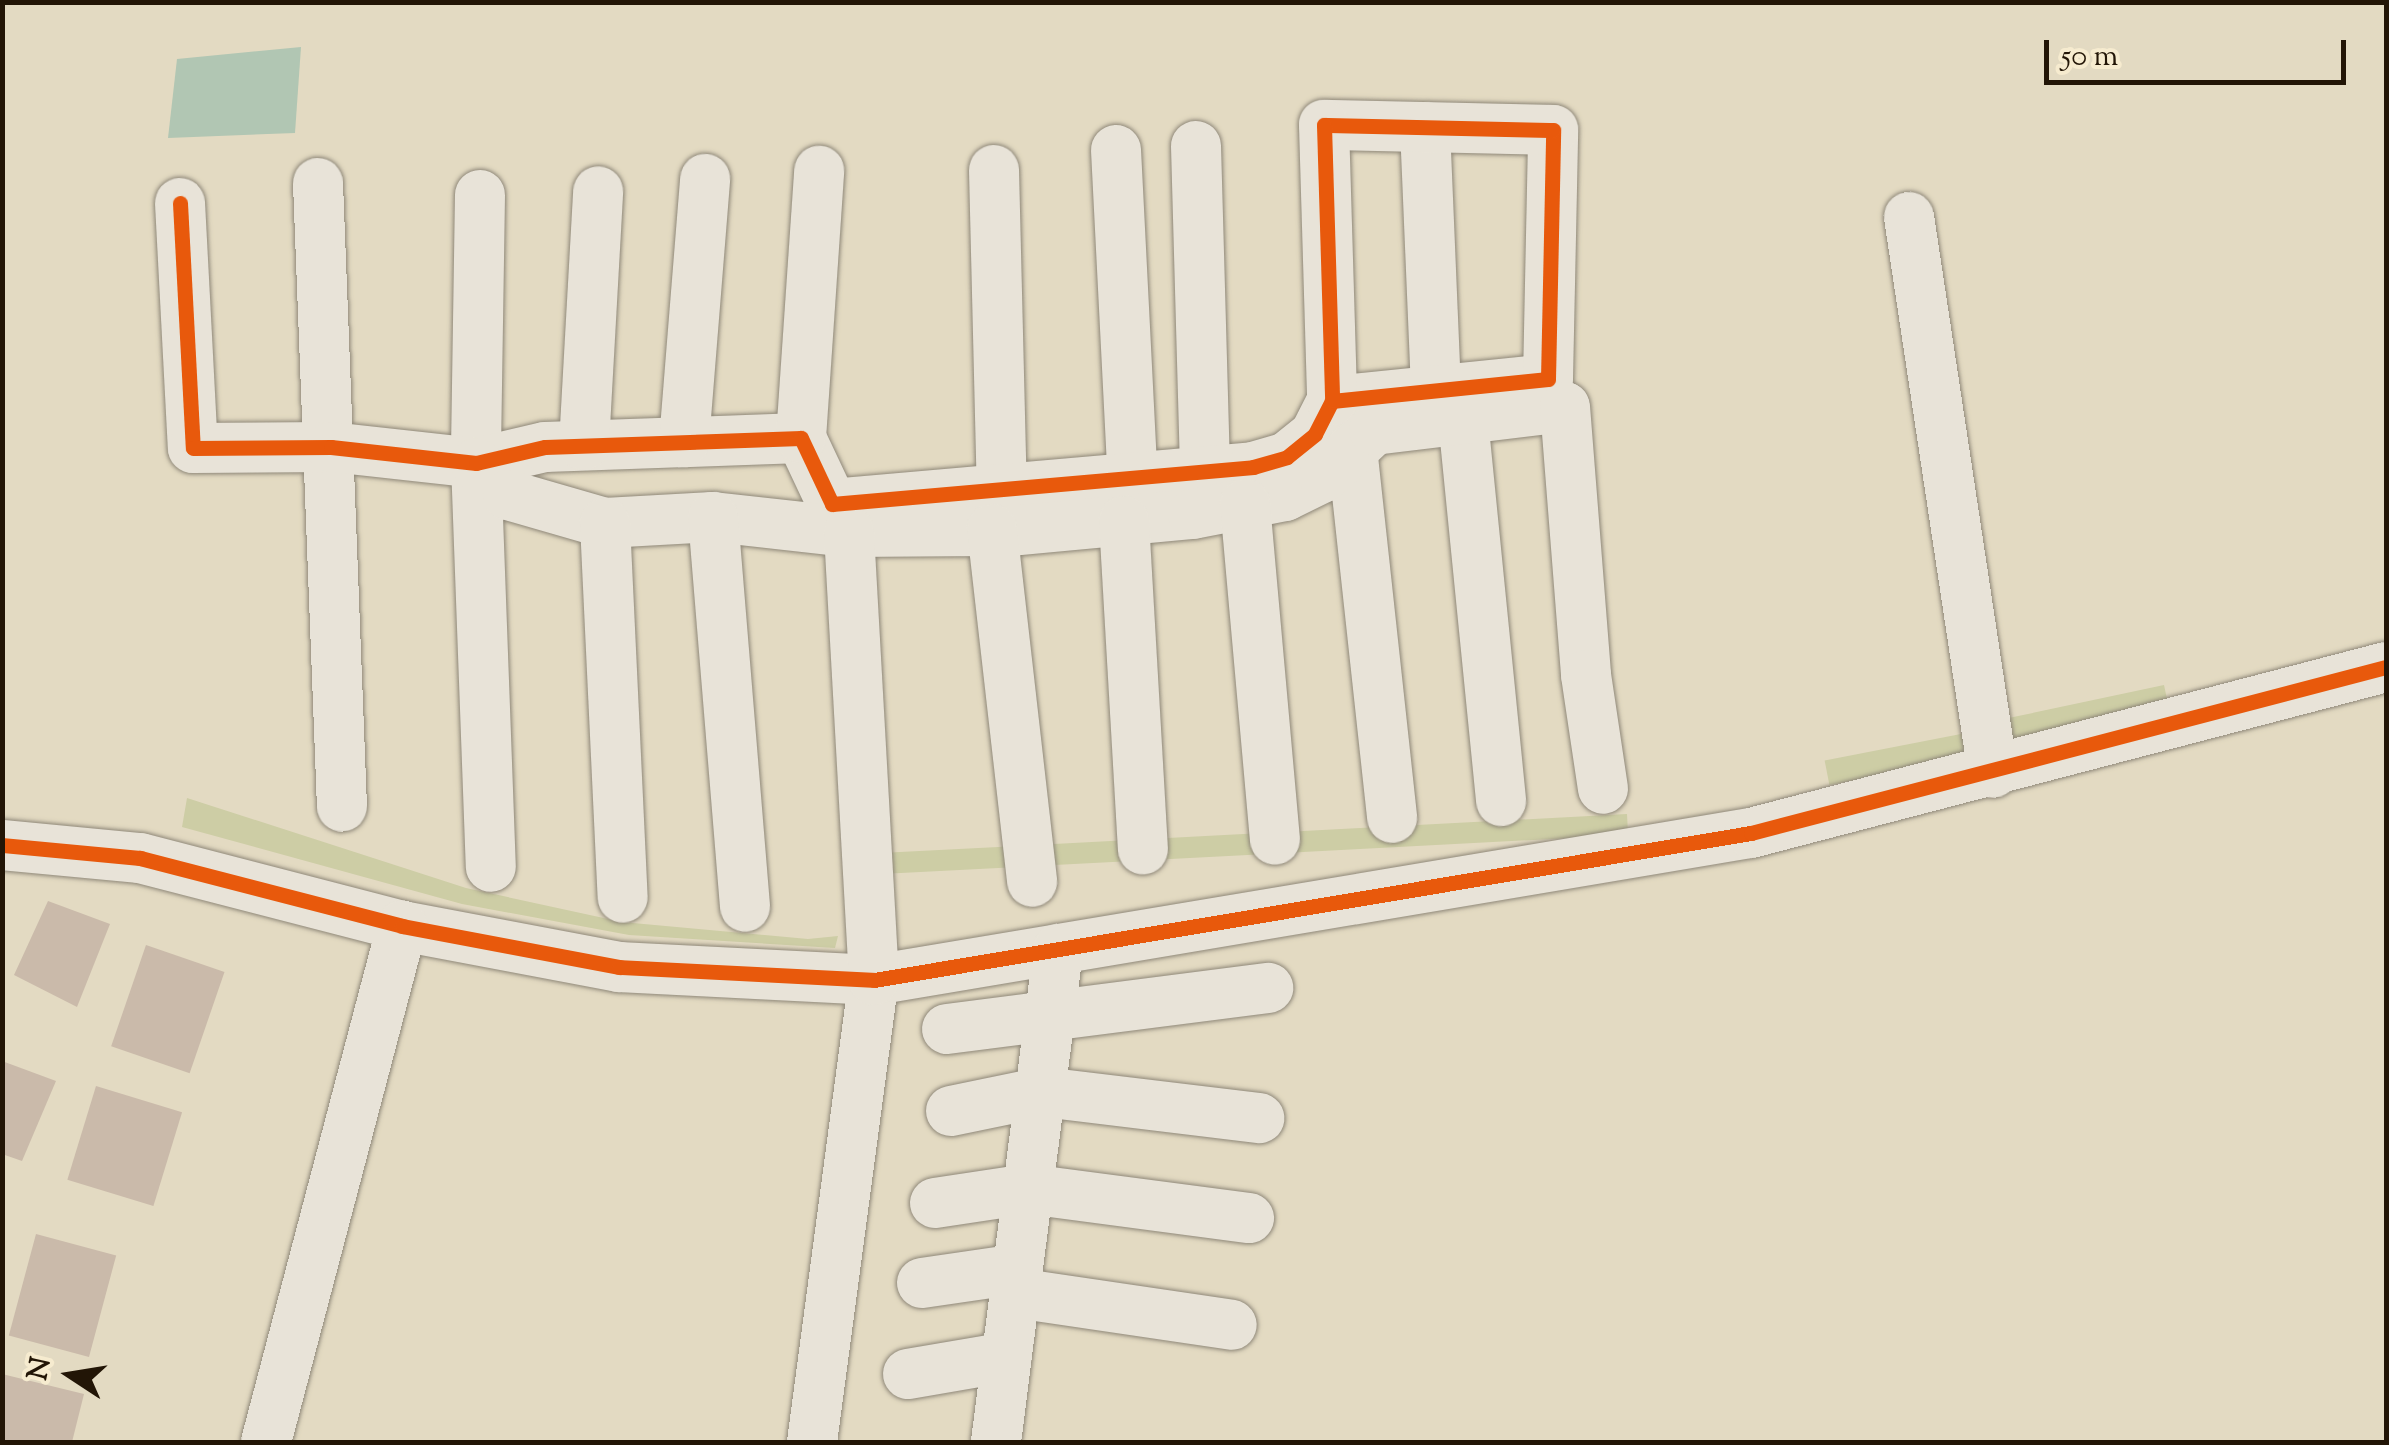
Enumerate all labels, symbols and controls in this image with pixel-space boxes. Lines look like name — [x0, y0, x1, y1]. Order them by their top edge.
scale bar — [2049, 20, 2352, 82]
text: 50 m — [2061, 36, 2118, 79]
north arrow — [20, 1325, 120, 1425]
text: N — [19, 1354, 63, 1384]

